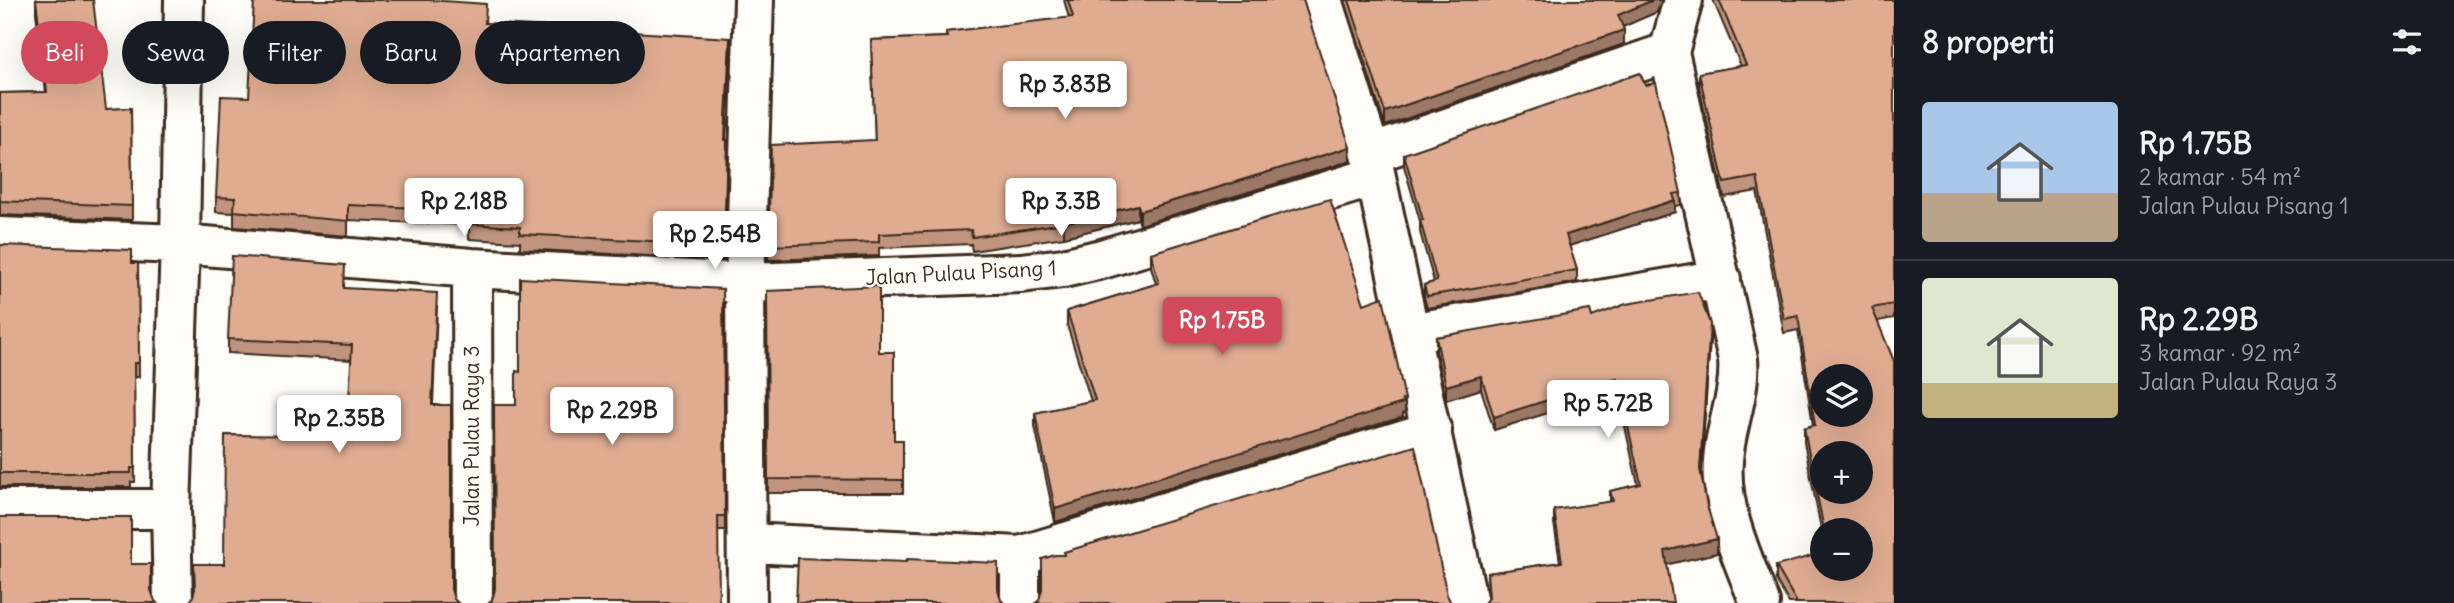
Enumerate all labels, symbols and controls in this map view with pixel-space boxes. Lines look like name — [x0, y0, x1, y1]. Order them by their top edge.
chip: Beli — [21, 21, 108, 84]
chip: Sewa — [122, 21, 229, 84]
chip: Filter — [243, 21, 346, 84]
chip: Baru — [360, 21, 461, 84]
chip: Apartemen — [475, 21, 645, 84]
text: 8 properti — [1922, 23, 2055, 61]
icon: filters — [2388, 23, 2426, 61]
pin: Rp 3.83B — [993, 61, 1137, 121]
text: Rp 3.83B — [1019, 69, 1111, 98]
text: Rp 1.75B — [2139, 124, 2252, 162]
icon: home — [1978, 130, 2062, 214]
text: 2 kamar · 54 m² — [2139, 162, 2301, 191]
pin: Rp 2.18B — [392, 178, 536, 238]
pin: Rp 3.3B — [996, 178, 1126, 238]
text: Rp 2.18B — [420, 186, 508, 215]
text: Rp 3.3B — [1021, 186, 1101, 215]
text: Jalan Pulau Pisang 1 — [2139, 191, 2349, 220]
pin: Rp 2.54B — [643, 212, 787, 271]
text: Rp 2.54B — [669, 219, 761, 248]
street label: Jalan Pulau Pisang 1 — [865, 254, 1057, 291]
pin: Rp 1.75B — [1150, 298, 1294, 357]
text: Rp 2.29B — [2139, 300, 2258, 338]
text: Rp 1.75B — [1179, 305, 1265, 334]
icon: home — [1978, 306, 2062, 390]
text: 3 kamar · 92 m² — [2139, 338, 2301, 367]
street label: Jalan Pulau Raya 3 — [458, 345, 485, 527]
map controls — [1810, 364, 1873, 581]
button: layers — [1810, 364, 1873, 427]
text: Jalan Pulau Raya 3 — [2139, 367, 2337, 396]
pin: Rp 5.72B — [1536, 380, 1680, 440]
pin: Rp 2.29B — [540, 388, 684, 447]
text: Rp 5.72B — [1563, 388, 1653, 417]
text: Rp 2.29B — [566, 395, 658, 424]
pin: Rp 2.35B — [267, 396, 411, 455]
text: Rp 2.35B — [293, 403, 385, 432]
button: + — [1810, 441, 1873, 504]
button: − — [1810, 518, 1873, 581]

